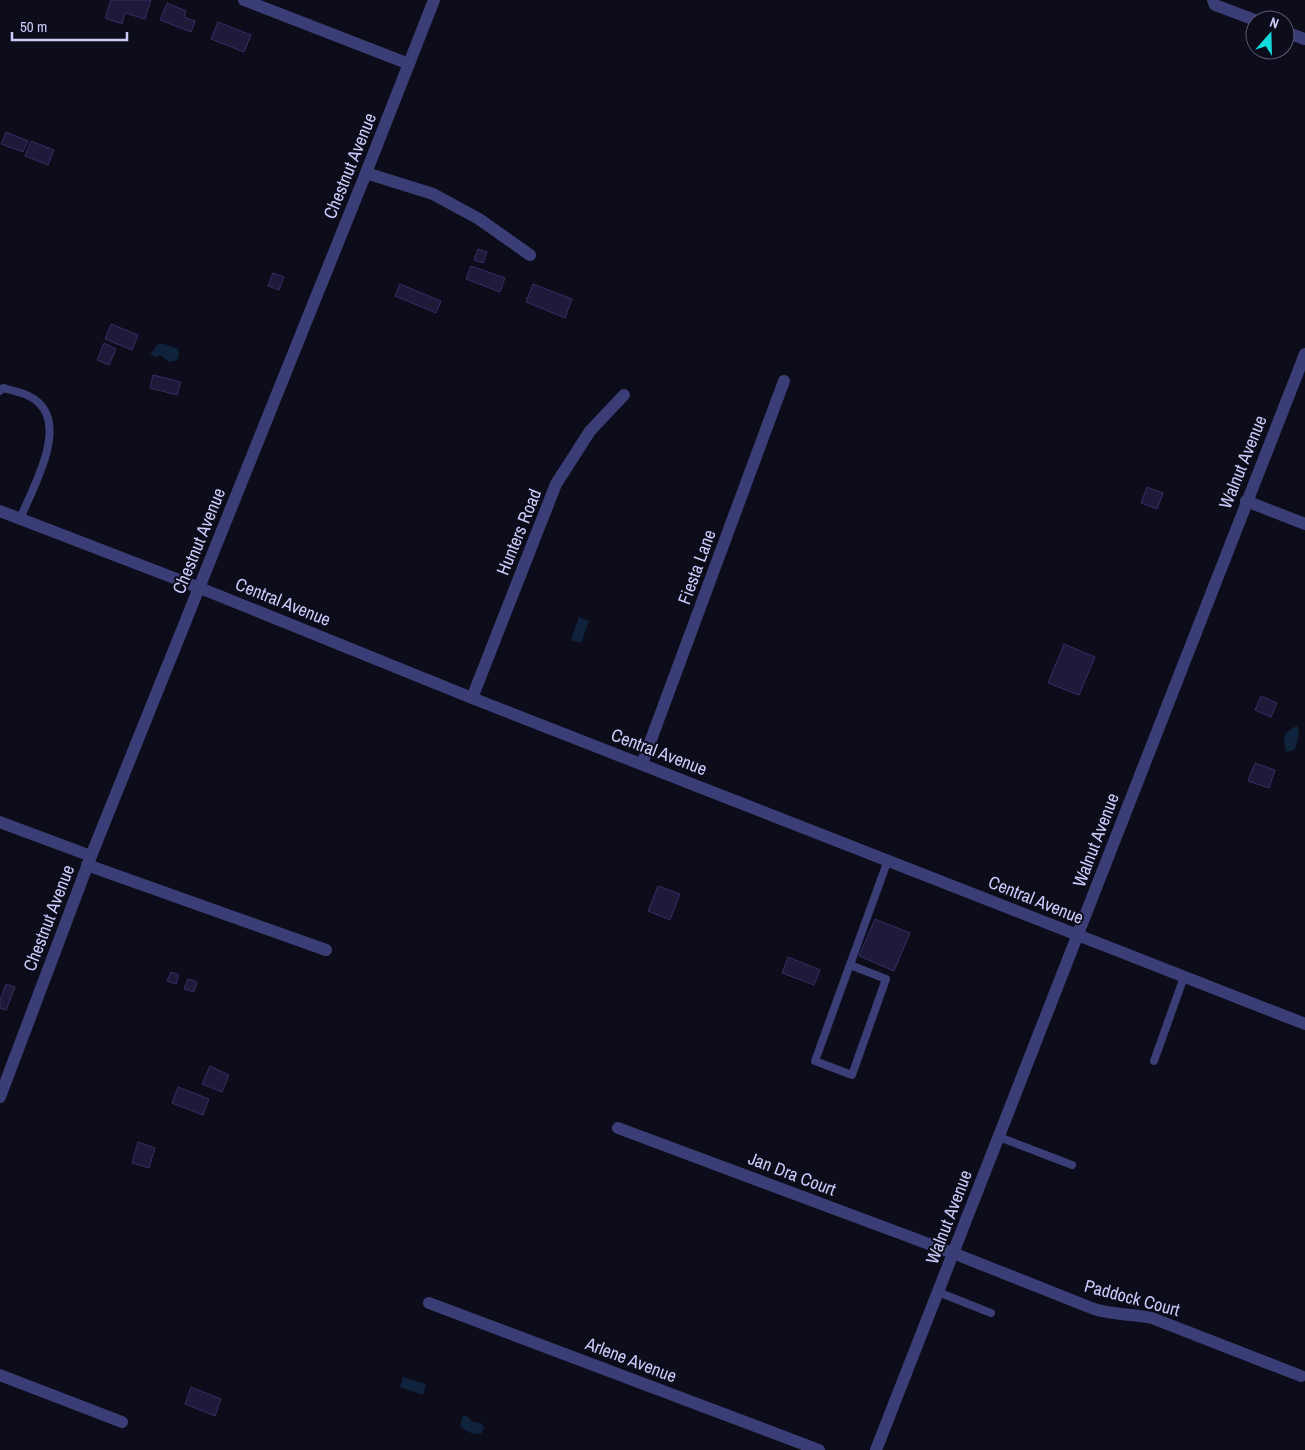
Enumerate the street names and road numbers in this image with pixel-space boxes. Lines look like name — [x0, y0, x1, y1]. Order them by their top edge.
street label: Chestnut Avenue — [317, 109, 382, 223]
street label: Walnut Avenue — [1212, 411, 1273, 512]
street label: Chestnut Avenue — [166, 484, 231, 598]
street label: Hunters Road — [490, 485, 547, 579]
street label: Fiesta Lane — [671, 526, 722, 608]
street label: Central Avenue — [232, 571, 335, 632]
street label: Central Avenue — [608, 722, 711, 781]
street label: Walnut Avenue — [1066, 789, 1125, 890]
street label: Chestnut Avenue — [17, 861, 80, 975]
street label: Central Avenue — [985, 869, 1088, 930]
street label: Jan Dra Court — [745, 1145, 840, 1202]
street label: Walnut Avenue — [919, 1166, 978, 1267]
street label: Paddock Court — [1082, 1273, 1183, 1322]
street label: Arlene Avenue — [581, 1330, 680, 1388]

